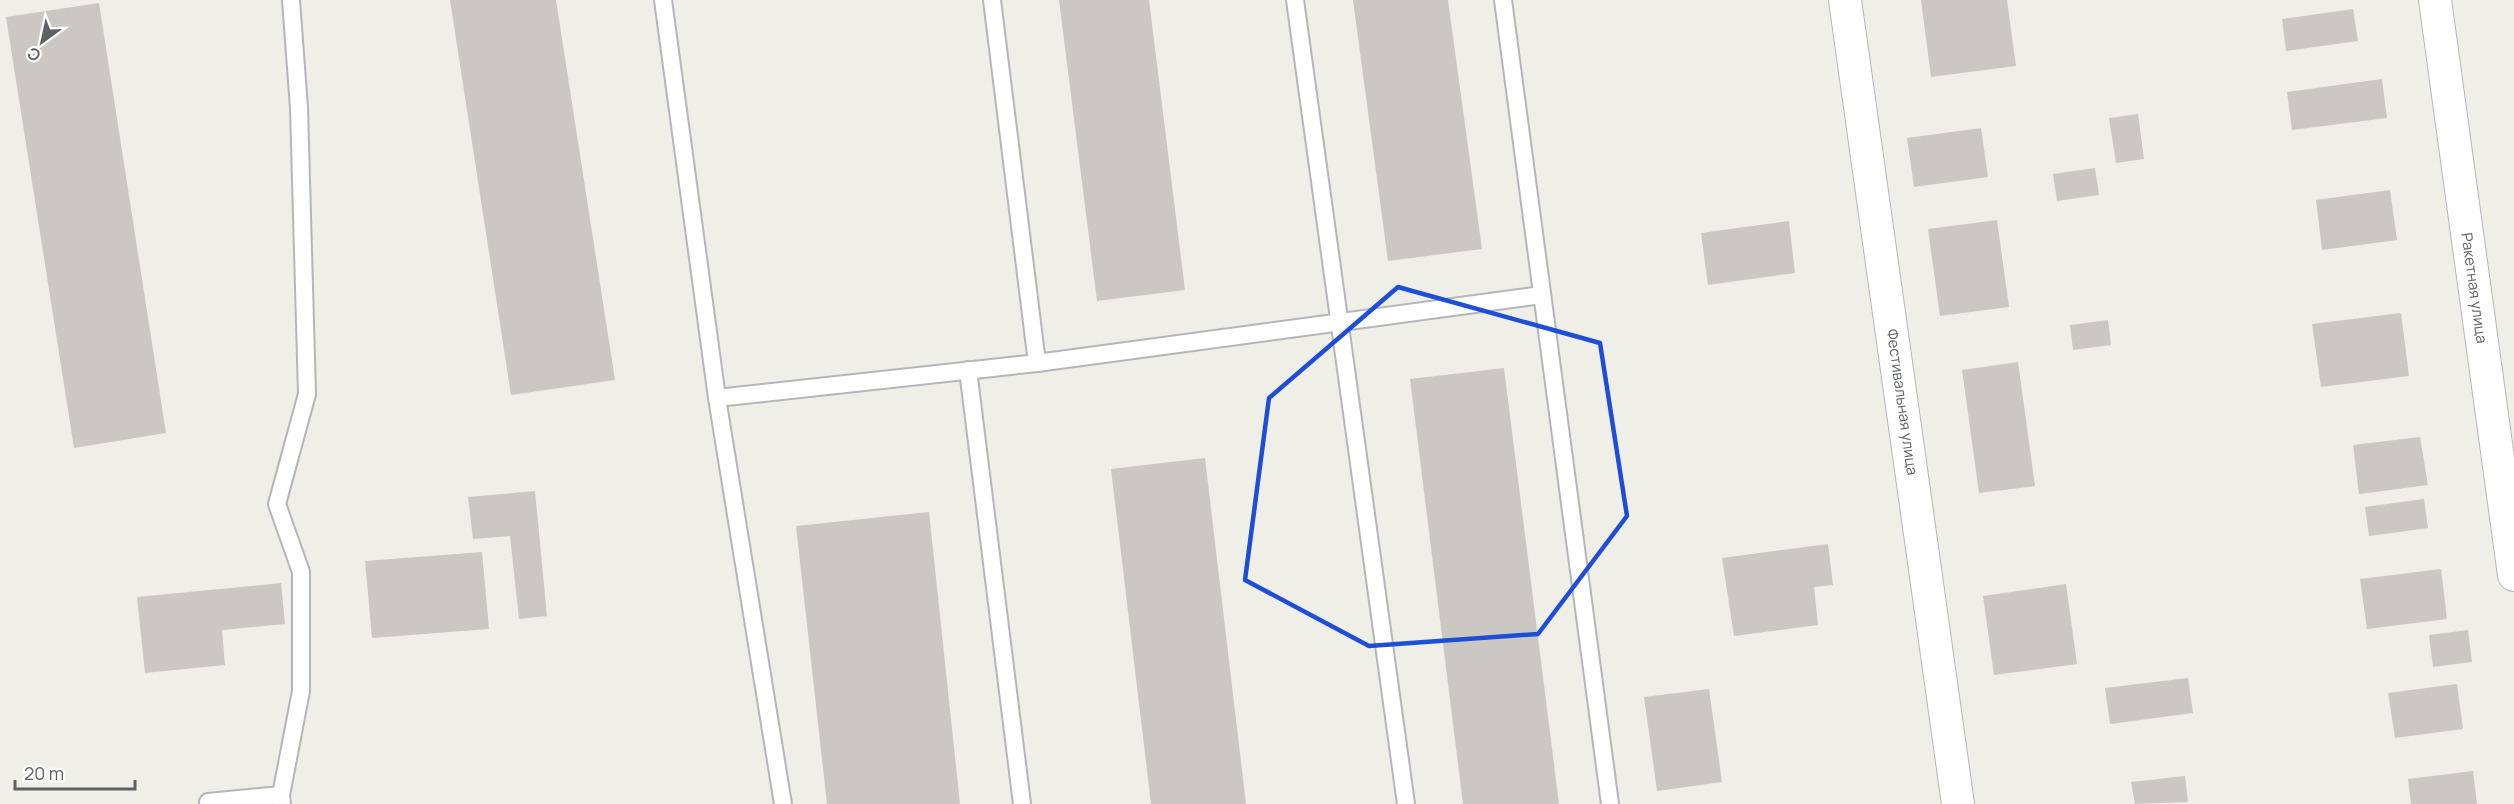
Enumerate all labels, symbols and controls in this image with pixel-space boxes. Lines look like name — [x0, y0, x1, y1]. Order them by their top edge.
north arrow — [12, 12, 72, 72]
text: С — [23, 42, 45, 67]
street label: Ракетная улица — [2456, 231, 2493, 345]
street label: Фестивальная улица — [1882, 328, 1923, 476]
scale bar — [15, 753, 135, 791]
text: 20 m — [24, 761, 64, 785]

